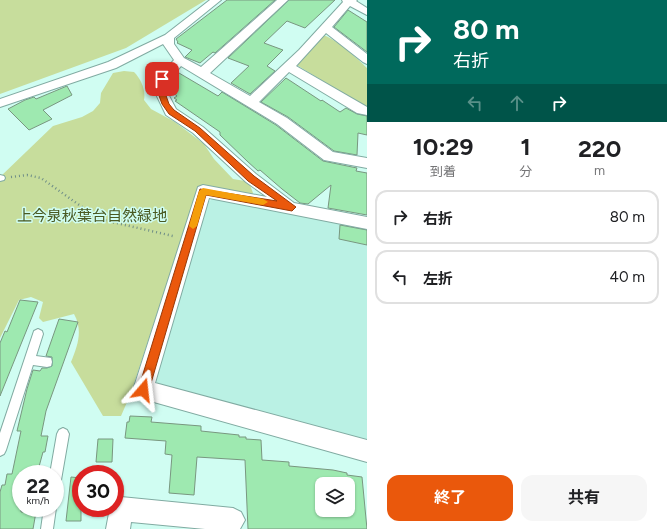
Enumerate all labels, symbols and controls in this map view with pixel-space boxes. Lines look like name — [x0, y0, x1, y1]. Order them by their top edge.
text: 80 m — [453, 12, 519, 46]
icon: right — [387, 16, 439, 68]
text: 右折 — [453, 50, 489, 72]
pin — [145, 62, 179, 96]
icon: arrive — [151, 68, 173, 90]
icon: left — [464, 92, 486, 114]
icon: ahead — [506, 92, 528, 114]
icon: right — [548, 92, 570, 114]
text: 10:29 — [413, 132, 473, 161]
text: 1 — [521, 132, 531, 161]
text: 220 — [578, 134, 621, 163]
text: m — [594, 163, 605, 178]
text: 到着 — [430, 164, 456, 179]
text: 分 — [519, 164, 532, 179]
icon: right — [389, 206, 411, 228]
park label: 上今泉秋葉台自然緑地 — [17, 207, 167, 225]
text: 80 m — [610, 208, 645, 226]
text: 右折 — [423, 210, 453, 228]
icon: left — [389, 266, 411, 288]
text: 40 m — [610, 268, 645, 286]
text: 左折 — [423, 270, 453, 288]
position arrow — [122, 369, 164, 411]
speed limit sign: 30 — [72, 465, 124, 517]
text: 22 — [26, 474, 50, 498]
button: 終了 — [387, 475, 513, 521]
button: 共有 — [521, 475, 647, 521]
map controls — [315, 477, 355, 517]
button: layers — [315, 477, 355, 517]
text: km/h — [27, 494, 49, 507]

